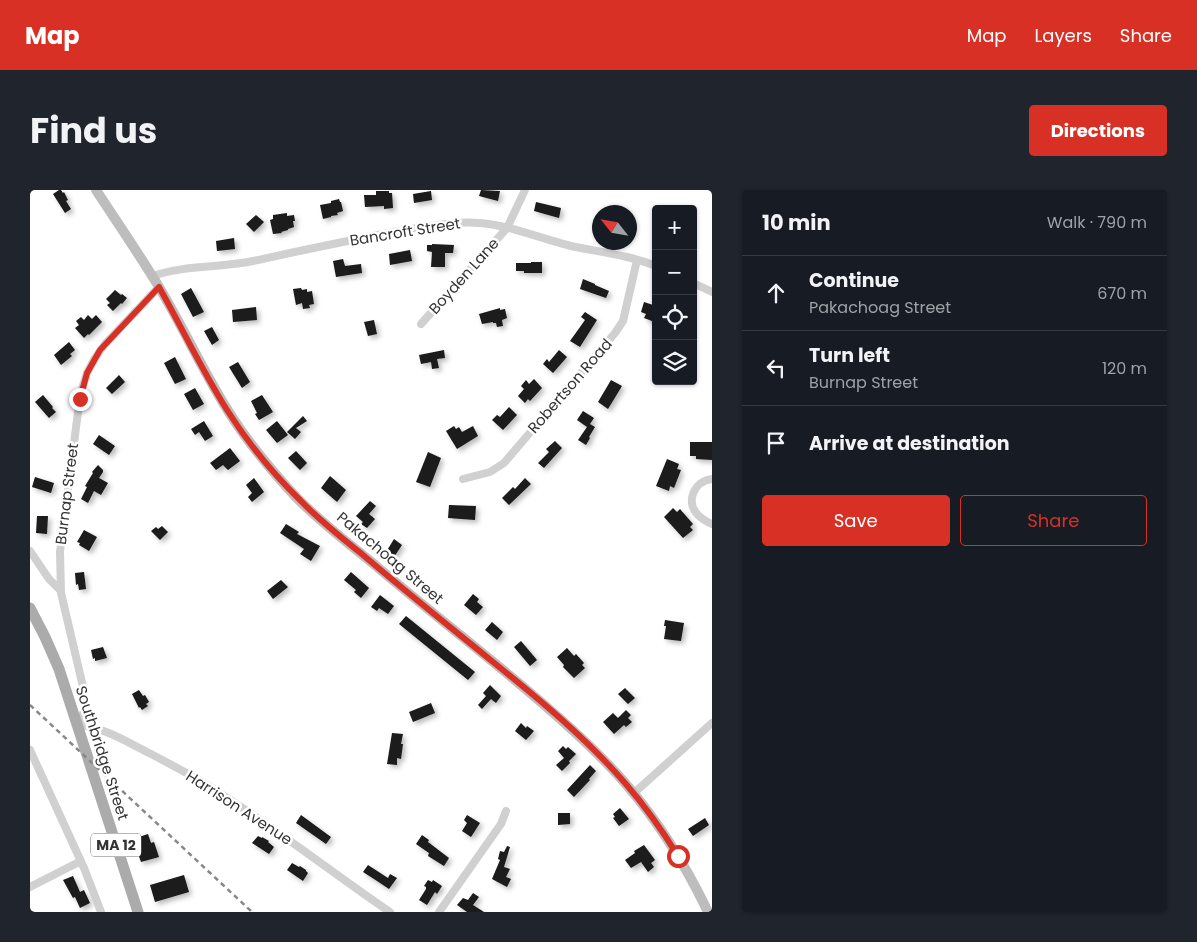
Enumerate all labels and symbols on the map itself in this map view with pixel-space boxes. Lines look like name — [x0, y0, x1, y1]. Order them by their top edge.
north arrow — [592, 205, 637, 250]
street label: Bancroft Street — [348, 212, 462, 251]
street label: Boyden Lane — [424, 233, 503, 318]
street label: Robertson Road — [523, 334, 617, 438]
route end — [69, 388, 92, 411]
street label: Burnap Street — [50, 442, 83, 546]
street label: Pakachoag Street — [333, 507, 448, 608]
street label: Southbridge Street — [71, 683, 134, 823]
street label: Harrison Avenue — [182, 765, 296, 850]
road number: MA 12 — [91, 834, 141, 856]
route start — [667, 845, 690, 868]

